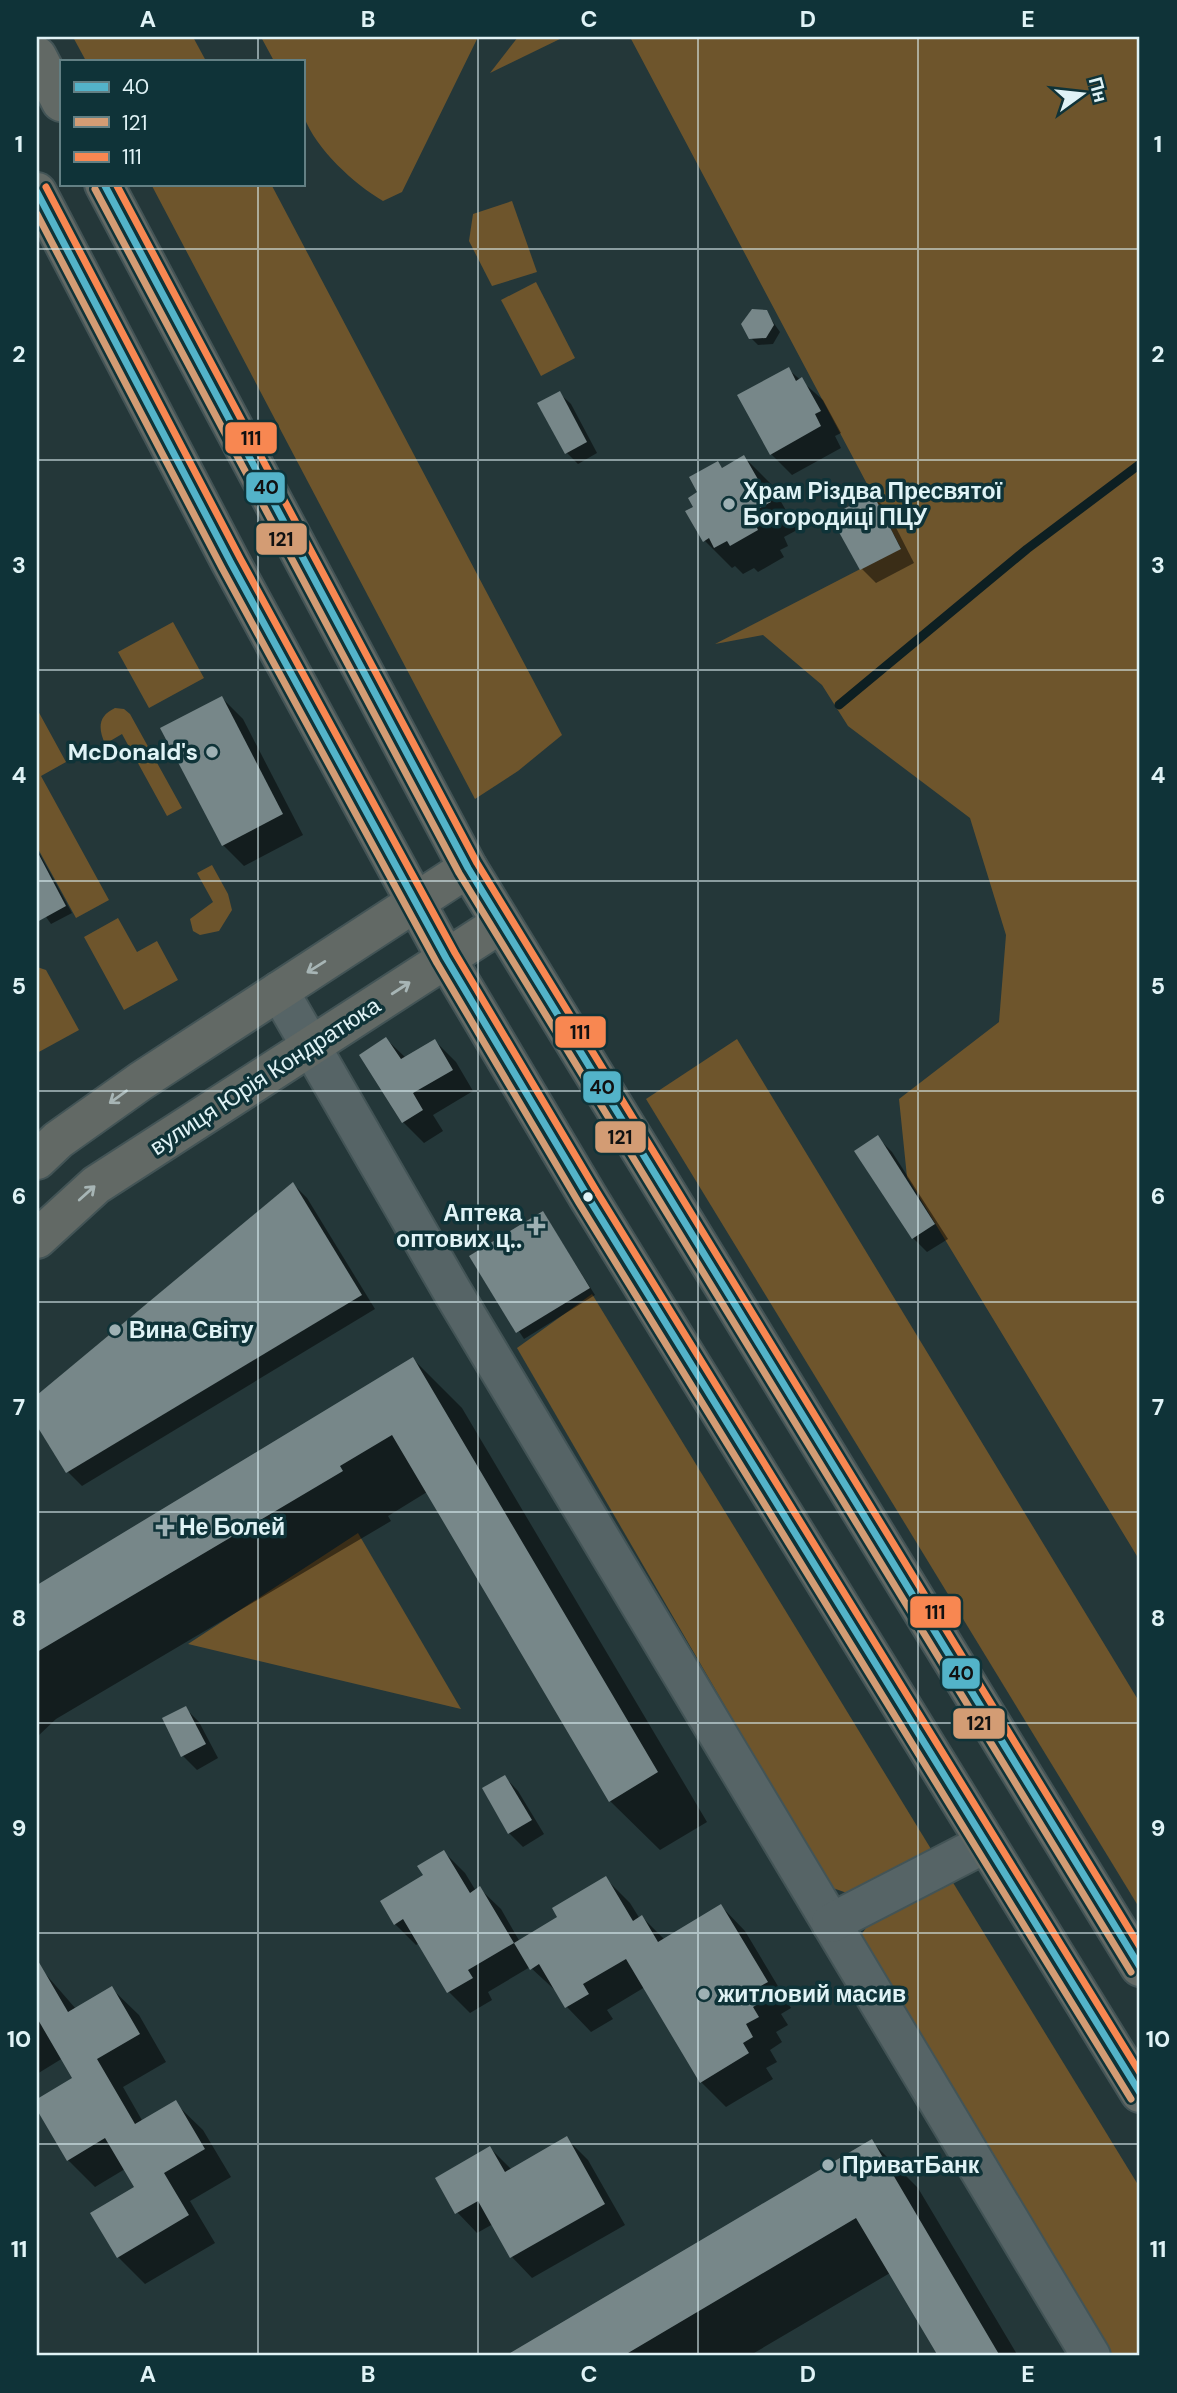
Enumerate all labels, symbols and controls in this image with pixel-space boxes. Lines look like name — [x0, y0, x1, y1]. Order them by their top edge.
text: A — [140, 4, 156, 34]
text: B — [361, 4, 375, 34]
text: C — [581, 4, 597, 34]
text: D — [800, 4, 816, 34]
text: E — [1021, 4, 1035, 34]
legend — [60, 60, 304, 186]
north arrow — [1048, 60, 1118, 130]
text: 40 — [122, 73, 149, 101]
text: Пн — [1083, 74, 1113, 105]
text: 121 — [122, 109, 147, 137]
text: 1 — [15, 129, 23, 159]
text: 1 — [1154, 129, 1162, 159]
text: 111 — [122, 143, 142, 171]
text: 2 — [12, 339, 26, 369]
text: 2 — [1151, 339, 1165, 369]
line badge: 111 — [224, 421, 278, 455]
text: 111 — [241, 426, 261, 451]
line badge: 40 — [245, 471, 286, 504]
text: 40 — [253, 475, 279, 500]
place label: Храм Різдва Пресвятої Богородиці ПЦУ — [743, 476, 1003, 532]
marker: Храм Різдва Пресвятої Богородиці ПЦУ — [721, 496, 737, 512]
line badge: 121 — [255, 522, 308, 556]
text: 121 — [269, 527, 293, 552]
text: 3 — [12, 550, 26, 580]
text: 3 — [1151, 550, 1165, 580]
place label: McDonald's — [68, 737, 198, 767]
marker: McDonald's — [204, 744, 220, 760]
text: 4 — [12, 760, 27, 790]
text: 4 — [1151, 760, 1166, 790]
one-way arrow — [307, 961, 327, 975]
text: 5 — [12, 971, 26, 1001]
text: 5 — [1151, 971, 1165, 1001]
one-way arrow — [390, 981, 410, 995]
street label: вулиця Юрія Кондратюка — [144, 990, 386, 1162]
line badge: 111 — [554, 1015, 607, 1049]
text: 111 — [570, 1020, 590, 1045]
line badge: 40 — [582, 1070, 622, 1104]
text: 40 — [589, 1075, 615, 1100]
one-way arrow — [109, 1090, 128, 1104]
line badge: 121 — [594, 1120, 647, 1154]
text: 121 — [608, 1125, 632, 1150]
text: 6 — [12, 1181, 26, 1211]
text: 6 — [1151, 1181, 1165, 1211]
one-way arrow — [78, 1185, 96, 1201]
unlabelled marker — [581, 1190, 595, 1204]
place label: Аптека оптових ц‥ — [396, 1198, 522, 1254]
marker: Аптека оптових ц‥ — [528, 1218, 544, 1234]
place label: Вина Світу — [129, 1315, 254, 1345]
marker: Вина Світу — [107, 1322, 123, 1338]
text: 7 — [13, 1392, 25, 1422]
text: 7 — [1152, 1392, 1164, 1422]
place label: Не Болей — [179, 1512, 285, 1542]
marker: Не Болей — [157, 1519, 173, 1535]
line badge: 111 — [909, 1595, 962, 1629]
text: 111 — [925, 1600, 945, 1625]
text: 8 — [12, 1603, 26, 1633]
text: 8 — [1151, 1603, 1165, 1633]
line badge: 40 — [941, 1657, 981, 1690]
text: 40 — [948, 1661, 974, 1686]
line badge: 121 — [952, 1707, 1006, 1740]
text: 121 — [967, 1711, 991, 1736]
text: 9 — [12, 1813, 26, 1843]
text: 9 — [1151, 1813, 1165, 1843]
place label: житловий масив — [717, 1979, 906, 2009]
marker: житловий масив — [696, 1986, 712, 2002]
text: 10 — [7, 2024, 31, 2054]
text: 10 — [1146, 2024, 1170, 2054]
place label: ПриватБанк — [842, 2150, 980, 2180]
marker: ПриватБанк — [820, 2157, 836, 2173]
text: 11 — [11, 2234, 27, 2264]
text: 11 — [1150, 2234, 1166, 2264]
text: A — [140, 2359, 156, 2389]
text: B — [361, 2359, 375, 2389]
text: C — [581, 2359, 597, 2389]
text: D — [800, 2359, 816, 2389]
text: E — [1021, 2359, 1035, 2389]

